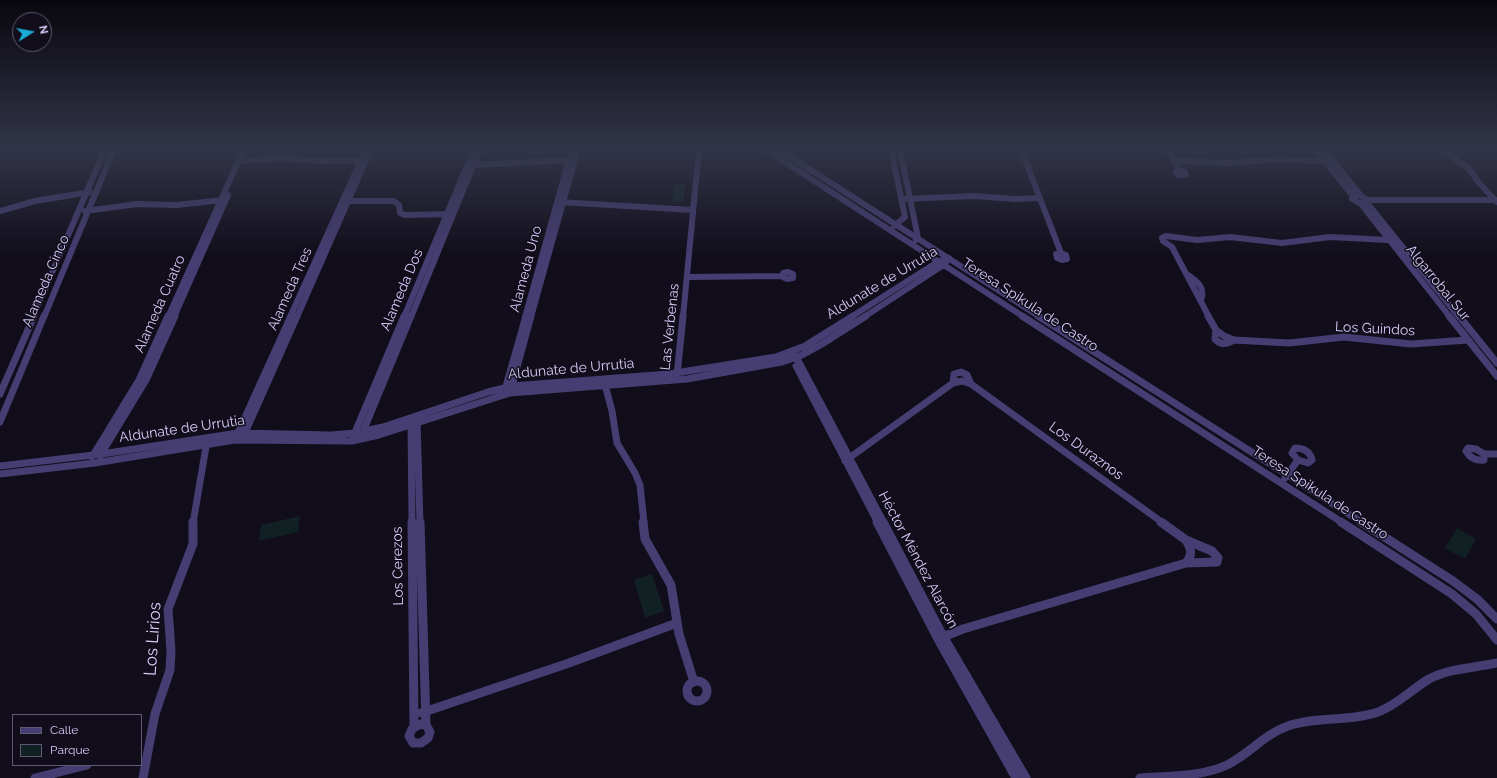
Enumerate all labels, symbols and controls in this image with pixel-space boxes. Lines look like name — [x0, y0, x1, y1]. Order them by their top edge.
north arrow — [12, 12, 52, 52]
text: N — [36, 24, 50, 35]
street label: Alameda Uno — [506, 224, 546, 314]
street label: Alameda Cinco — [19, 232, 73, 330]
street label: Algarrobal Sur — [1402, 242, 1474, 324]
street label: Aldunate de Urrutia — [823, 243, 941, 323]
street label: Alameda Tres — [264, 245, 316, 333]
street label: Alameda Dos — [377, 247, 427, 333]
street label: Alameda Cuatro — [131, 253, 189, 355]
street label: Teresa Spikula de Castro — [959, 255, 1101, 355]
street label: Las Verbenas — [657, 283, 683, 371]
street label: Los Guindos — [1335, 319, 1415, 339]
street label: Aldunate de Urrutia — [507, 355, 635, 383]
street label: Aldunate de Urrutia — [118, 412, 246, 446]
street label: Los Duraznos — [1046, 418, 1126, 484]
street label: Teresa Spikula de Castro — [1249, 443, 1391, 543]
street label: Héctor Méndez Alarcón — [875, 488, 961, 632]
street label: Los Cerezos — [389, 526, 407, 606]
street label: Los Lirios — [140, 601, 166, 677]
legend — [12, 714, 142, 766]
text: Calle — [50, 723, 78, 737]
text: Parque — [50, 743, 90, 757]

